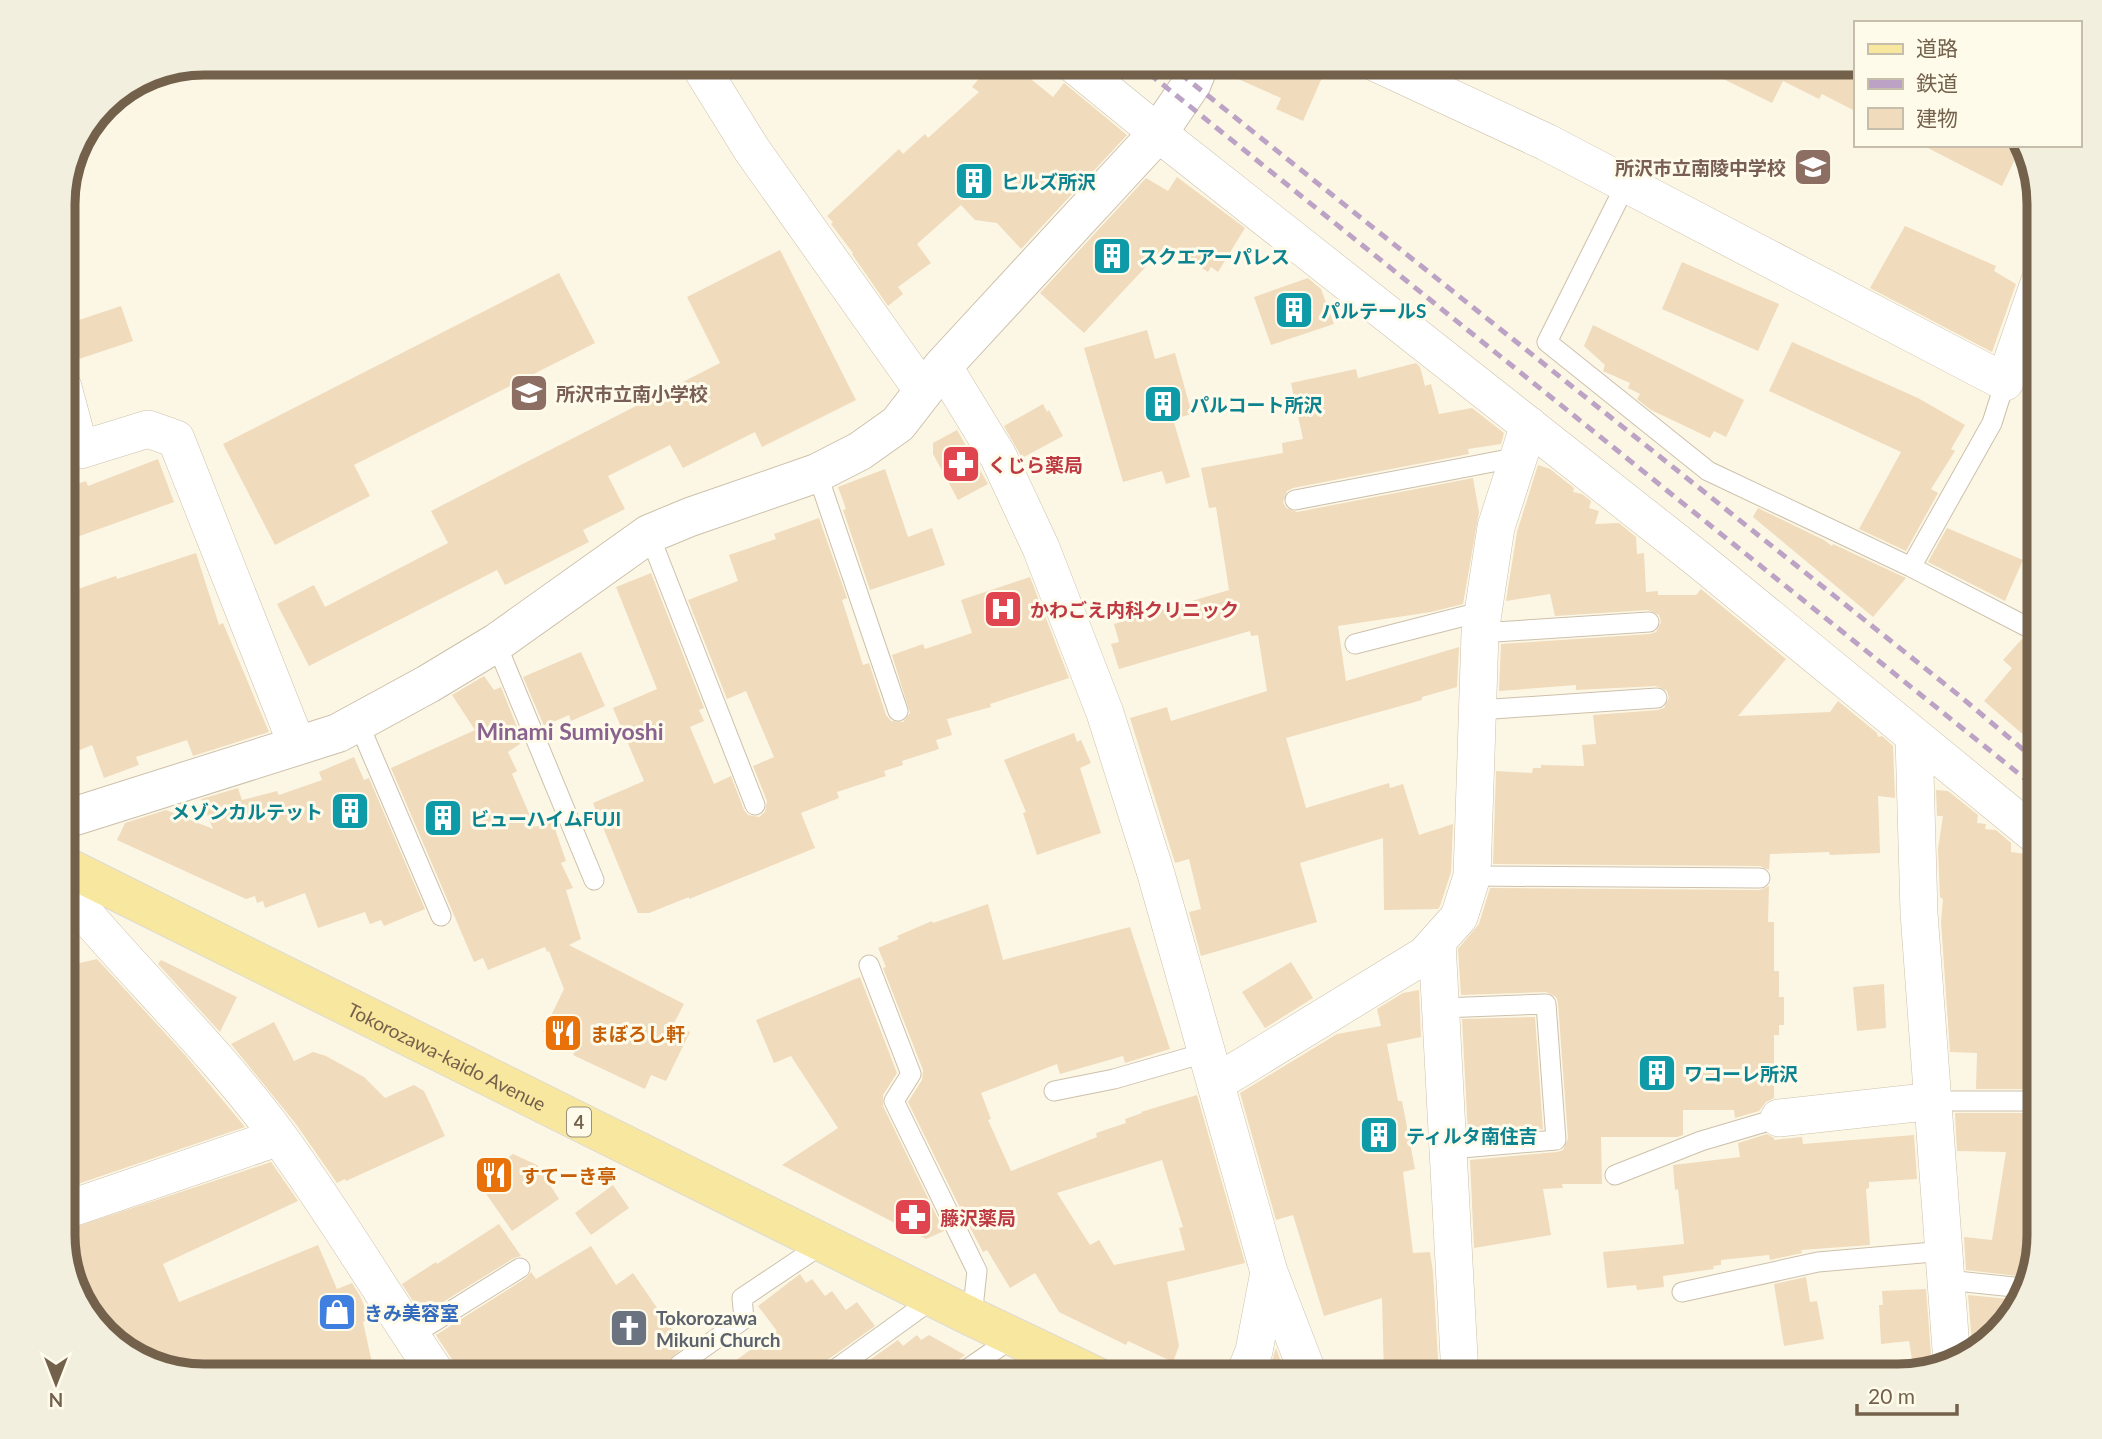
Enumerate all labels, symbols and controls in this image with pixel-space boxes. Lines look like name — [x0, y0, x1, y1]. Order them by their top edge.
legend — [1854, 21, 2081, 147]
text: 道路 — [1916, 35, 1958, 60]
text: 鉄道 — [1916, 70, 1958, 95]
text: 建物 — [1916, 105, 1958, 130]
school or university icon: 所沢市立南陵中学校 — [1792, 146, 1834, 188]
place label: 所沢市立南陵中学校 — [1615, 156, 1786, 179]
building icon: ヒルズ所沢 — [953, 160, 995, 202]
place label: ヒルズ所沢 — [1001, 170, 1096, 193]
building icon: スクエアーパレス — [1091, 235, 1133, 277]
place label: スクエアーパレス — [1139, 245, 1290, 268]
building icon: パルテールS — [1273, 289, 1315, 331]
place label: パルテールS — [1321, 299, 1426, 322]
school or university icon: 所沢市立南小学校 — [508, 372, 550, 414]
place label: 所沢市立南小学校 — [556, 382, 708, 405]
building icon: パルコート所沢 — [1142, 383, 1184, 425]
place label: パルコート所沢 — [1190, 393, 1323, 416]
pharmacy icon: くじら薬局 — [940, 443, 982, 485]
place label: くじら薬局 — [988, 453, 1083, 476]
hospital icon: かわごえ内科クリニック — [982, 588, 1024, 630]
place label: かわごえ内科クリニック — [1030, 598, 1239, 621]
district label: Minami Sumiyoshi — [476, 717, 664, 745]
building icon: メゾンカルテット — [329, 790, 371, 832]
building icon: ビューハイムFUJI — [422, 797, 464, 839]
place label: メゾンカルテット — [171, 800, 323, 823]
place label: ビューハイムFUJI — [470, 807, 621, 830]
street label: Tokorozawa-kaido Avenue — [344, 997, 550, 1115]
restaurant icon: まぼろし軒 — [542, 1012, 584, 1054]
place label: まぼろし軒 — [590, 1022, 685, 1045]
building icon: ワコーレ所沢 — [1636, 1052, 1678, 1094]
place label: ワコーレ所沢 — [1684, 1062, 1798, 1085]
road number: 4 — [567, 1107, 591, 1136]
building icon: ティルタ南住吉 — [1358, 1114, 1400, 1156]
place label: ティルタ南住吉 — [1406, 1124, 1538, 1147]
restaurant icon: すてーき亭 — [473, 1154, 515, 1196]
place label: すてーき亭 — [521, 1164, 616, 1187]
pharmacy icon: 藤沢薬局 — [892, 1196, 934, 1238]
place label: 藤沢薬局 — [940, 1206, 1016, 1229]
shop icon: きみ美容室 — [316, 1291, 358, 1333]
place label: きみ美容室 — [364, 1301, 459, 1324]
place label: Tokorozawa Mikuni Church — [656, 1306, 780, 1351]
church icon: Tokorozawa Mikuni Church — [608, 1307, 650, 1349]
north arrow — [21, 1348, 91, 1418]
scale bar — [1857, 1372, 1957, 1416]
text: 20 m — [1868, 1383, 1915, 1408]
text: N — [49, 1389, 63, 1412]

